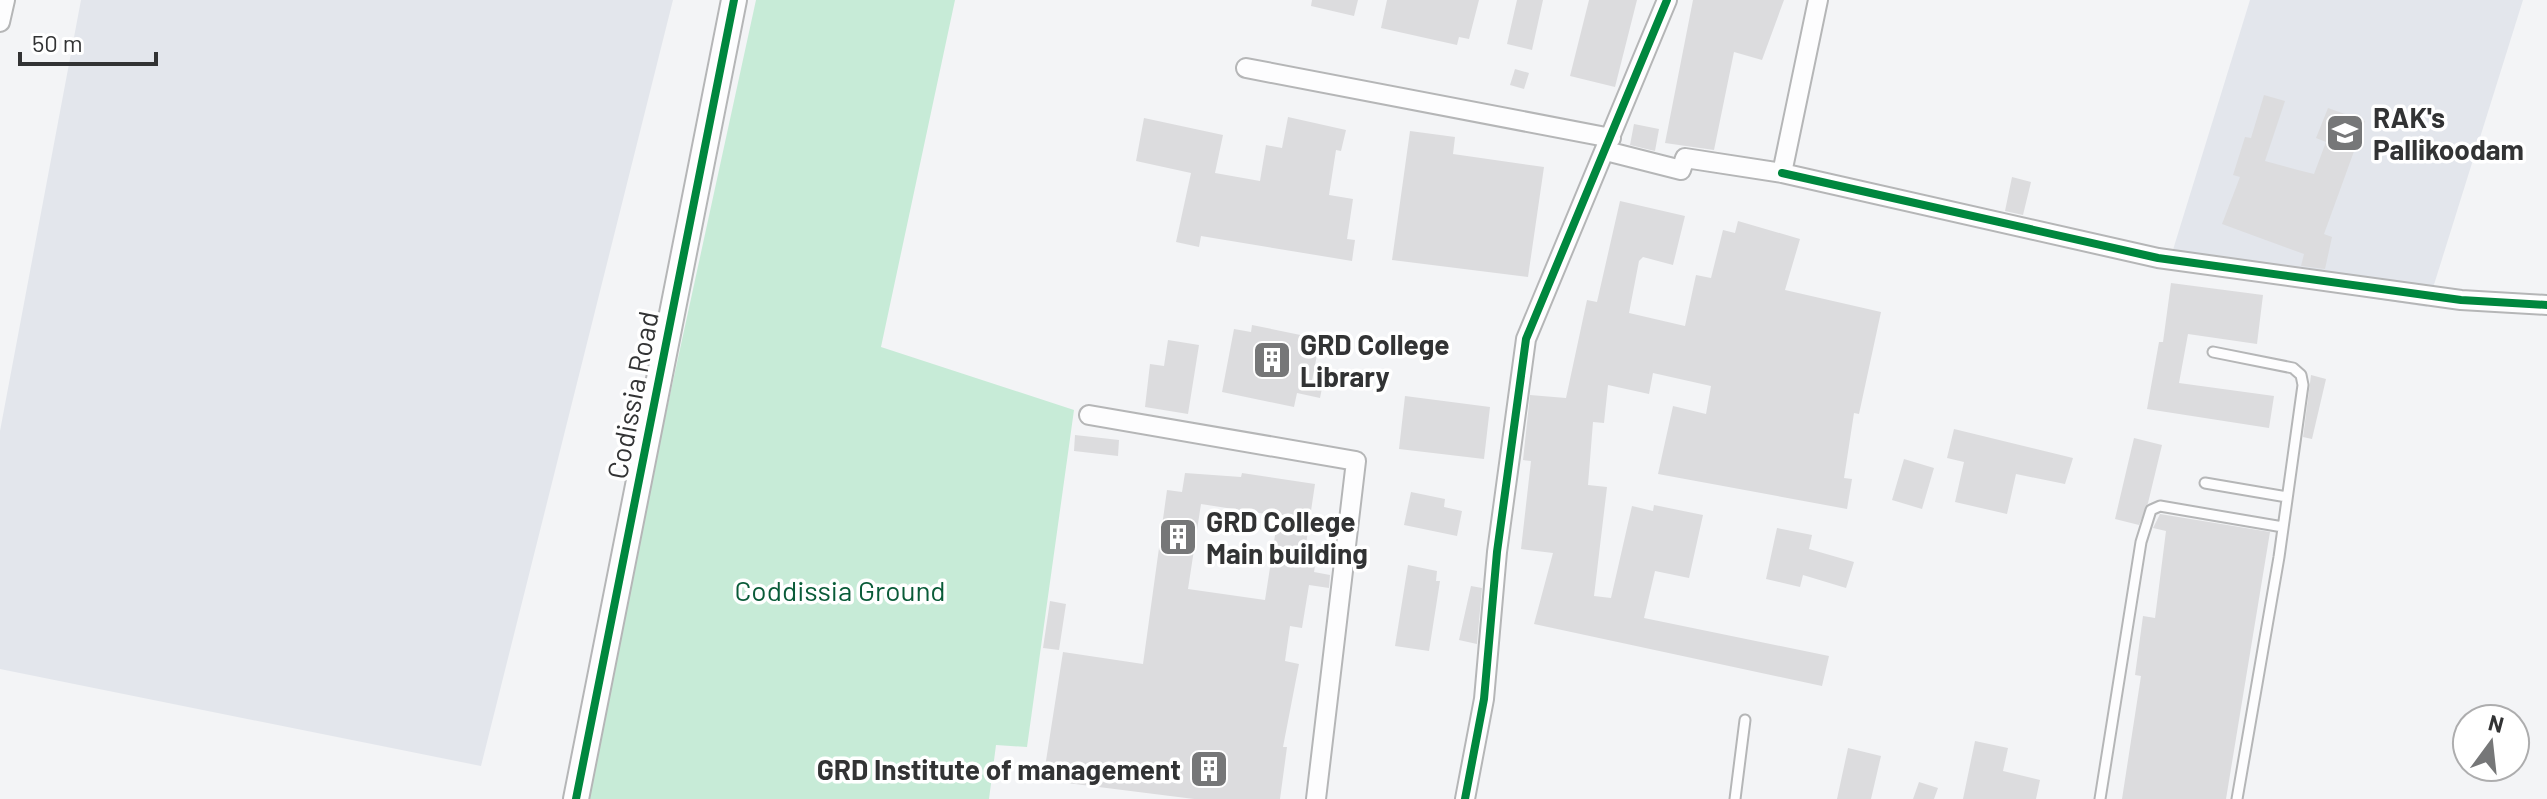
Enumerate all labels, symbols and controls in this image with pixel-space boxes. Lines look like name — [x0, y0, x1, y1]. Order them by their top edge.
scale bar — [20, 16, 156, 66]
text: 50 m — [32, 28, 83, 57]
place label: RAK's Pallikoodam — [2373, 100, 2524, 166]
school or university icon: RAK's Pallikoodam — [2324, 112, 2366, 154]
street label: Codissia Road — [599, 308, 665, 482]
place label: GRD College Library — [1300, 327, 1450, 393]
building icon: GRD College Library — [1251, 339, 1293, 381]
place label: GRD College Main building — [1206, 504, 1368, 570]
building icon: GRD College Main building — [1157, 516, 1199, 558]
park label: Coddissia Ground — [734, 573, 946, 607]
north arrow — [2451, 703, 2531, 783]
text: N — [2486, 708, 2507, 737]
building icon: GRD Institute of management — [1188, 748, 1230, 790]
place label: GRD Institute of management — [817, 752, 1181, 786]

